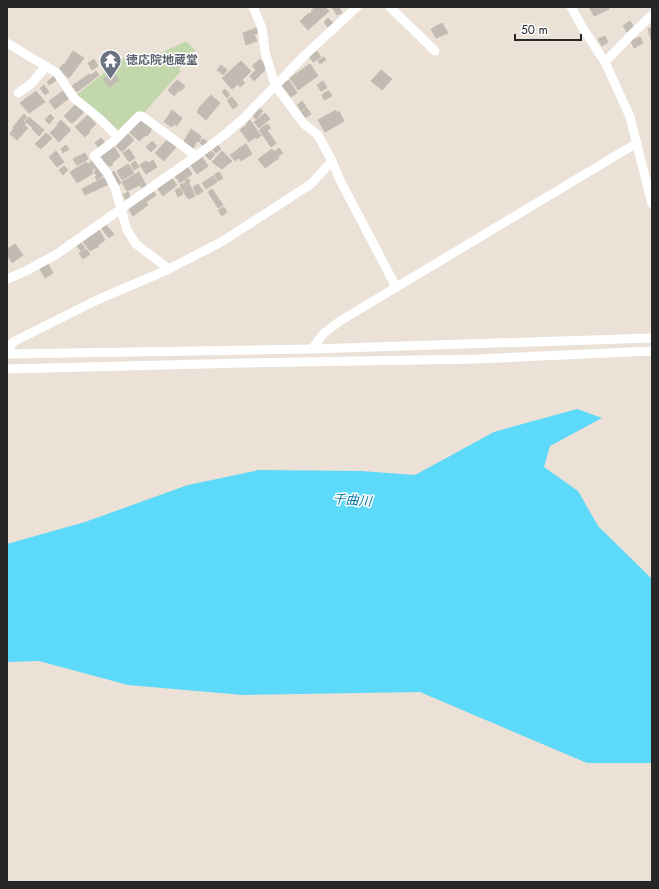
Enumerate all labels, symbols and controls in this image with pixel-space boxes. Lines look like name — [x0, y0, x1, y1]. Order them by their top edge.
scale bar — [515, 16, 581, 42]
text: 50 m — [521, 21, 548, 39]
temple icon: 徳応院地蔵堂 — [98, 47, 124, 80]
place label: 徳応院地蔵堂 — [126, 51, 198, 69]
water label: 千曲川 — [332, 489, 374, 511]

